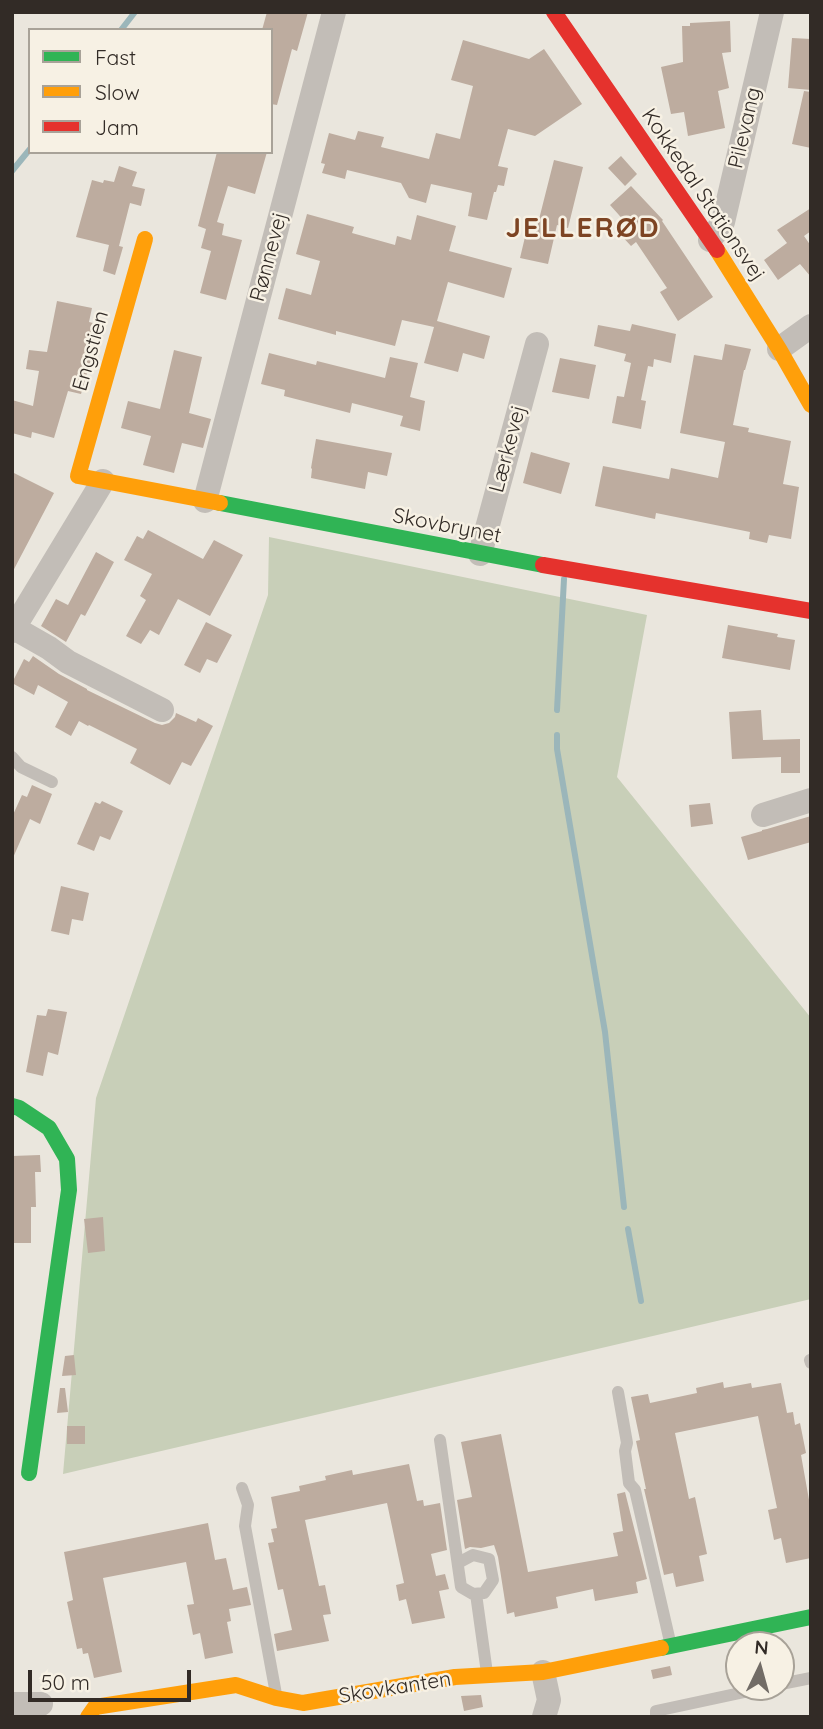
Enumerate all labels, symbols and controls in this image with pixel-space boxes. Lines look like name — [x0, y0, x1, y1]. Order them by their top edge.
legend — [28, 28, 273, 154]
text: Fast — [95, 44, 136, 70]
text: Slow — [95, 79, 140, 105]
street label: Pilevang — [723, 85, 767, 171]
street label: Kokkedal Stationsvej — [636, 104, 770, 286]
text: Jam — [95, 114, 139, 140]
street label: Rønnevej — [245, 210, 293, 304]
district label: JELLERØD — [507, 212, 659, 246]
street label: Engstien — [68, 308, 114, 394]
street label: Lærkevej — [484, 403, 532, 495]
street label: Skovbrynet — [391, 503, 503, 549]
north arrow — [725, 1631, 795, 1701]
text: N — [754, 1635, 770, 1660]
scale bar — [32, 1656, 194, 1700]
street label: Skovkanten — [337, 1667, 453, 1709]
text: 50 m — [41, 1669, 90, 1695]

